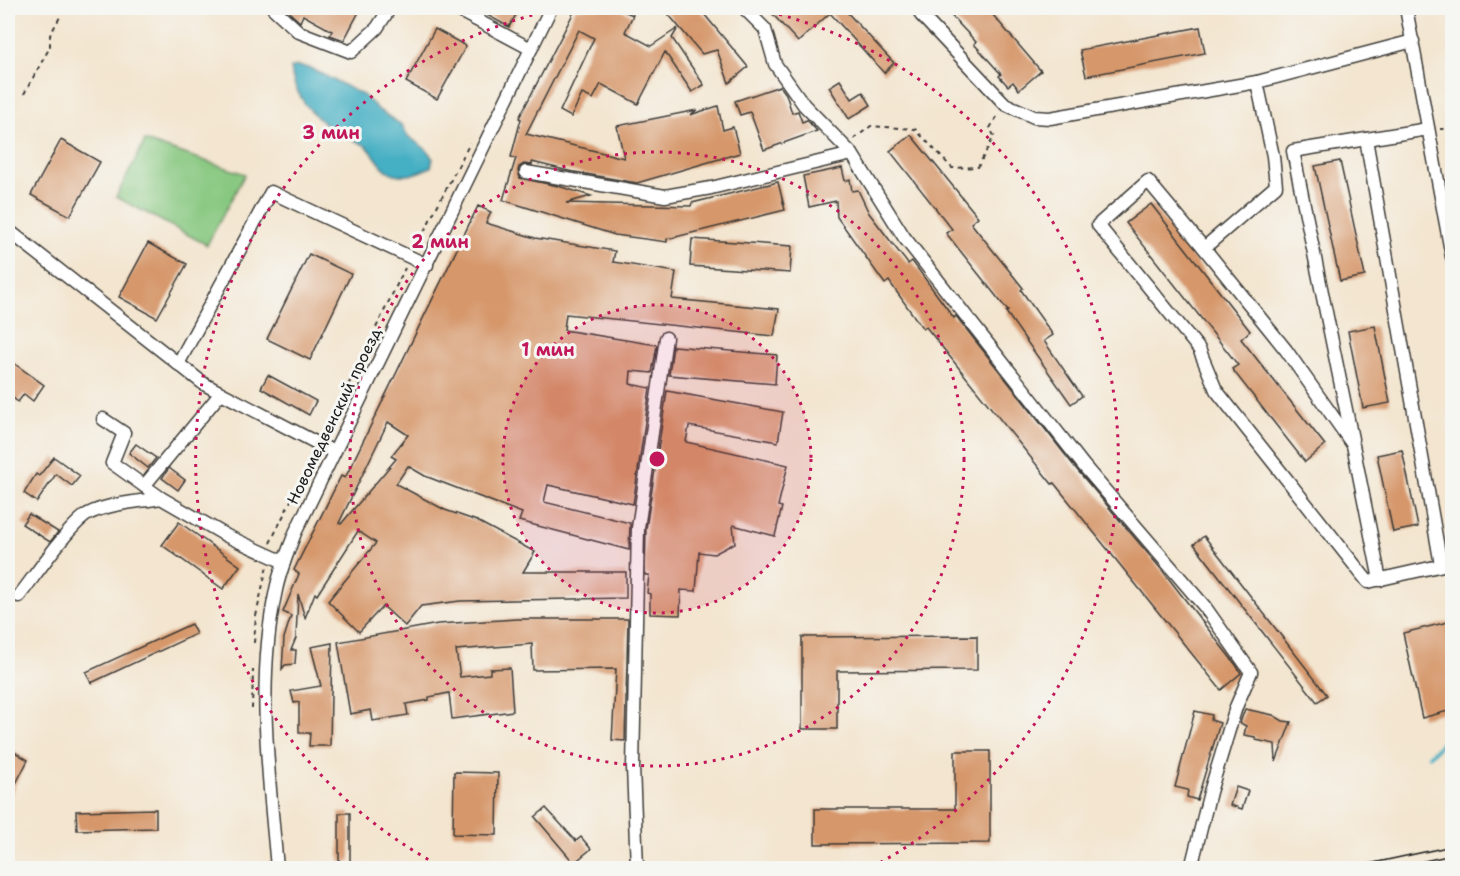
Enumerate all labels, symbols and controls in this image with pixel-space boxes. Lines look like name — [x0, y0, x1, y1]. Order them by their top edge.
text: 3 мин — [302, 121, 360, 145]
text: 2 мин — [411, 230, 469, 254]
street label: Новомедвенский проезд — [282, 324, 386, 508]
text: 1 мин — [521, 338, 575, 362]
centre of rings — [647, 449, 667, 469]

